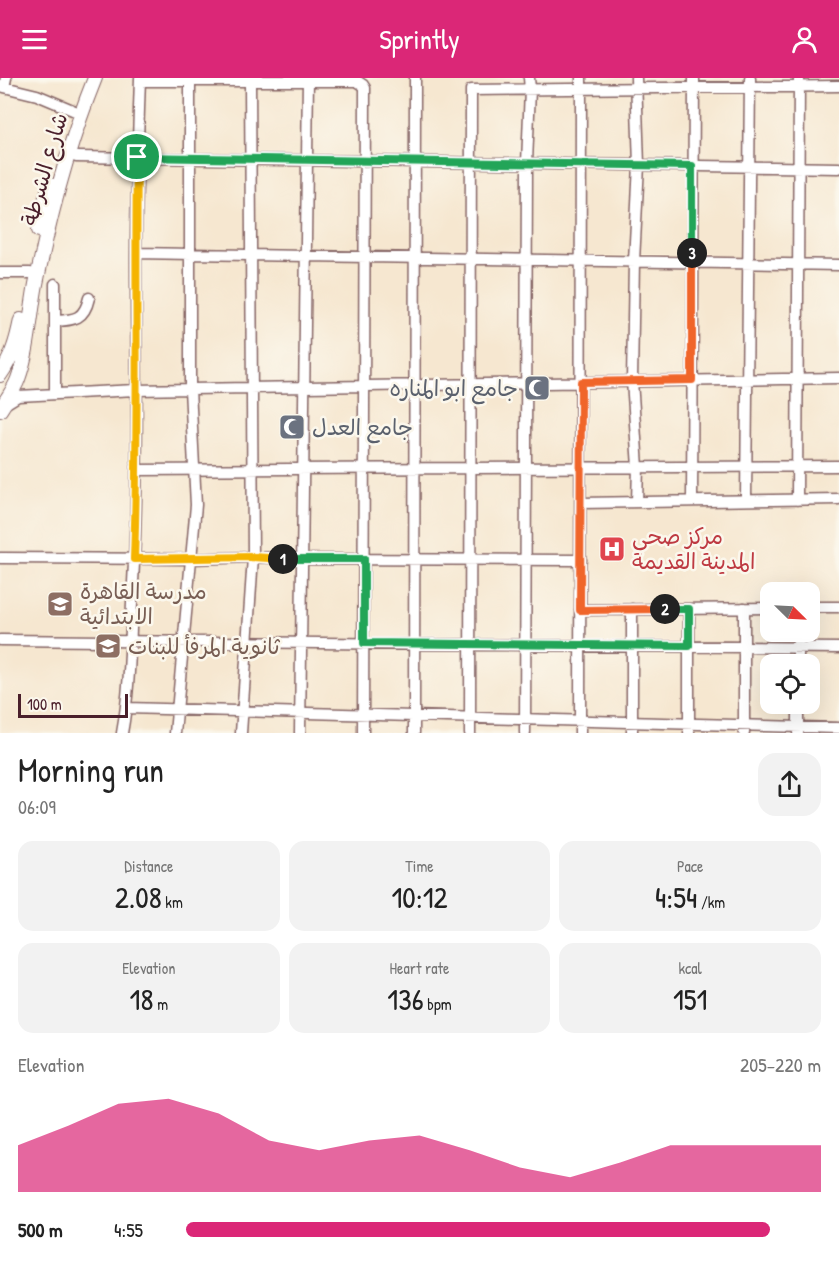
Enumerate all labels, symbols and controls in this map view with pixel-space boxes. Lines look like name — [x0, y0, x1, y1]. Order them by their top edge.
text: Sprintly — [379, 21, 460, 57]
icon: menu — [18, 23, 51, 56]
icon: person — [788, 23, 821, 56]
street label: شارع الشرطة — [14, 109, 75, 229]
pin — [111, 131, 162, 182]
icon: arrive — [120, 140, 153, 173]
pin: 3 — [677, 238, 707, 268]
text: 3 — [688, 242, 696, 264]
place label: جامع ابو المناره — [389, 373, 518, 405]
mosque icon: جامع ابو المناره — [522, 373, 552, 403]
mosque icon: جامع العدل — [277, 412, 307, 442]
place label: جامع العدل — [312, 412, 413, 444]
place label: مركز صحي المدينة القديمة — [632, 521, 755, 576]
hospital icon: مركز صحي المدينة القديمة — [597, 534, 627, 564]
pin: 1 — [268, 544, 298, 574]
text: 1 — [280, 548, 286, 570]
place label: مدرسة القاهرة الابتدائية — [80, 576, 207, 631]
north arrow — [760, 582, 820, 642]
map controls — [760, 582, 820, 714]
school or university icon: مدرسة القاهرة الابتدائية — [45, 589, 75, 619]
pin: 2 — [650, 594, 680, 624]
text: 2 — [661, 598, 669, 620]
school or university icon: ثانوية المرفأ للبنات — [93, 631, 123, 661]
place label: ثانوية المرفأ للبنات — [128, 631, 280, 661]
button: locate — [760, 654, 820, 714]
scale bar — [18, 691, 128, 718]
text: 100 m — [27, 693, 62, 715]
text: Morning run — [18, 748, 164, 792]
button: share — [758, 753, 821, 816]
text: 06:09 — [18, 793, 56, 820]
text: Distance — [124, 855, 173, 877]
text: Time — [405, 855, 434, 877]
text: Pace — [677, 855, 703, 877]
text: 2.08 — [115, 877, 162, 917]
text: 10:12 — [391, 877, 448, 917]
text: 4:54 — [655, 877, 697, 917]
text: km — [162, 891, 183, 913]
text: /km — [697, 891, 725, 913]
text: Elevation — [122, 957, 175, 979]
text: Heart rate — [390, 957, 449, 979]
text: kcal — [678, 957, 702, 979]
text: 18 — [130, 979, 153, 1019]
text: 136 — [387, 979, 424, 1019]
text: 151 — [673, 979, 707, 1019]
text: m — [153, 993, 168, 1015]
text: bpm — [424, 993, 452, 1015]
text: Elevation — [18, 1051, 84, 1078]
text: 205–220 m — [740, 1051, 821, 1078]
text: 500 m — [18, 1216, 63, 1243]
text: 4:55 — [114, 1216, 143, 1243]

